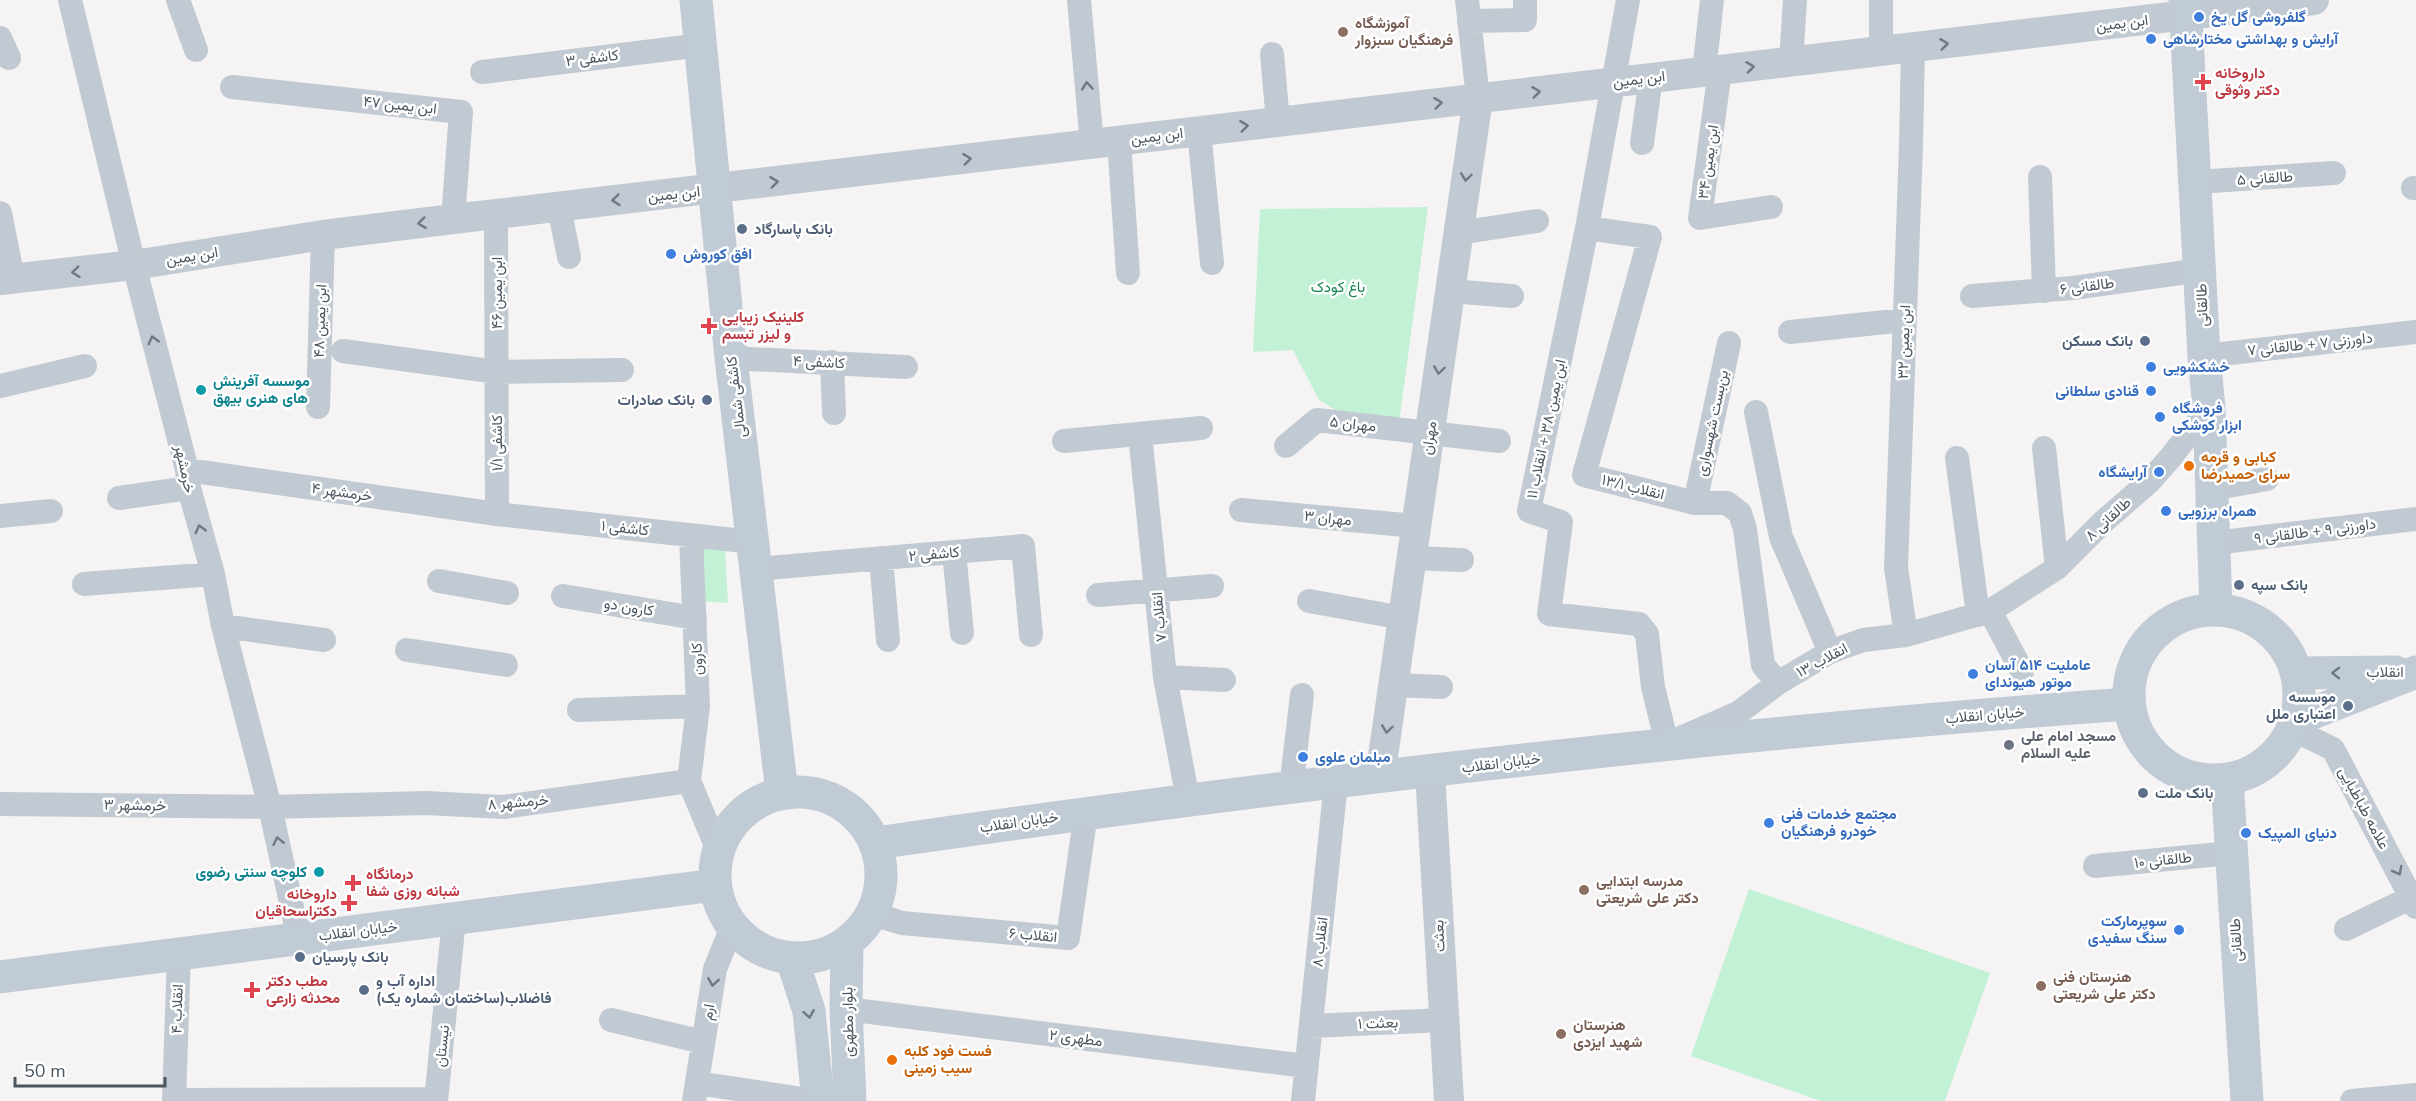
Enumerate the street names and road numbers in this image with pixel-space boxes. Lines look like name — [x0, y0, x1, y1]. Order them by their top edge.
street label: ابن یمین — [2095, 10, 2149, 36]
street label: کاشفی ۳ — [564, 45, 620, 71]
street label: ابن یمین — [1612, 66, 1666, 92]
street label: ابن یمین ۴۷ — [362, 91, 438, 119]
street label: ابن یمین — [1130, 123, 1184, 149]
street label: ابن یمین ۳۴ — [1693, 124, 1723, 200]
street label: طالقانی ۵ — [2236, 166, 2294, 190]
street label: ابن یمین — [647, 181, 701, 207]
street label: ابن یمین — [164, 242, 220, 270]
street label: ابن یمین ۴۶ — [487, 257, 507, 329]
street label: طالقانی ۶ — [2059, 273, 2116, 299]
street label: طالقانی — [2191, 283, 2213, 327]
street label: ابن یمین ۴۸ — [309, 284, 331, 358]
street label: ابن یمین ۳۲ — [1893, 305, 1915, 379]
street label: داورزنی ۷ + طالقانی ۷ — [2246, 327, 2374, 361]
street label: کاشفی ۴ — [792, 351, 846, 373]
street label: کاشفی شمالی — [721, 355, 751, 439]
street label: ابن یمین ۳۸ + انقلاب ۱۱ — [1521, 358, 1571, 500]
street label: بن‌بست شهسواری — [1691, 368, 1733, 478]
street label: مهران ۵ — [1329, 412, 1377, 436]
street label: کاشفی ۱/۱ — [487, 414, 507, 471]
street label: مهران — [1417, 420, 1441, 456]
street label: خرمشهر — [170, 442, 200, 495]
street label: انقلاب ۱۳/۱ — [1600, 470, 1666, 504]
street label: خرمشهر ۴ — [310, 478, 374, 506]
street label: طالقانی ۸ — [2081, 492, 2136, 545]
street label: مهران ۳ — [1303, 506, 1353, 530]
street label: داورزنی ۹ + طالقانی ۹ — [2253, 514, 2377, 548]
street label: کاشفی ۱ — [600, 516, 650, 540]
street label: کاشفی ۲ — [908, 542, 961, 566]
street label: انقلاب ۷ — [1147, 591, 1171, 643]
street label: کارون دو — [603, 593, 656, 621]
street label: انقلاب ۱۳ — [1793, 638, 1851, 682]
street label: کارون — [686, 642, 708, 676]
street label: انقلاب — [2366, 662, 2404, 682]
street label: خیابان انقلاب — [1945, 702, 2025, 728]
street label: خیابان انقلاب — [1460, 748, 1542, 778]
street label: علامه طباطبایی — [2334, 763, 2394, 853]
street label: خرمشهر ۸ — [487, 789, 549, 815]
street label: خرمشهر ۳ — [104, 794, 166, 816]
street label: خیابان انقلاب — [978, 807, 1060, 837]
street label: طالقانی ۱۰ — [2133, 847, 2193, 873]
street label: خیابان انقلاب — [317, 916, 399, 946]
street label: انقلاب ۸ — [1307, 916, 1333, 968]
street label: طالقانی — [2225, 918, 2247, 962]
street label: بعثت — [1428, 919, 1450, 953]
street label: انقلاب ۶ — [1008, 923, 1058, 947]
street label: انقلاب ۴ — [166, 984, 188, 1034]
street label: بلوار مطهری — [837, 987, 859, 1057]
street label: ارم — [697, 1002, 719, 1022]
street label: بعثت ۱ — [1357, 1012, 1399, 1034]
street label: نیستان — [430, 1024, 454, 1068]
street label: مطهری ۲ — [1048, 1025, 1104, 1051]

